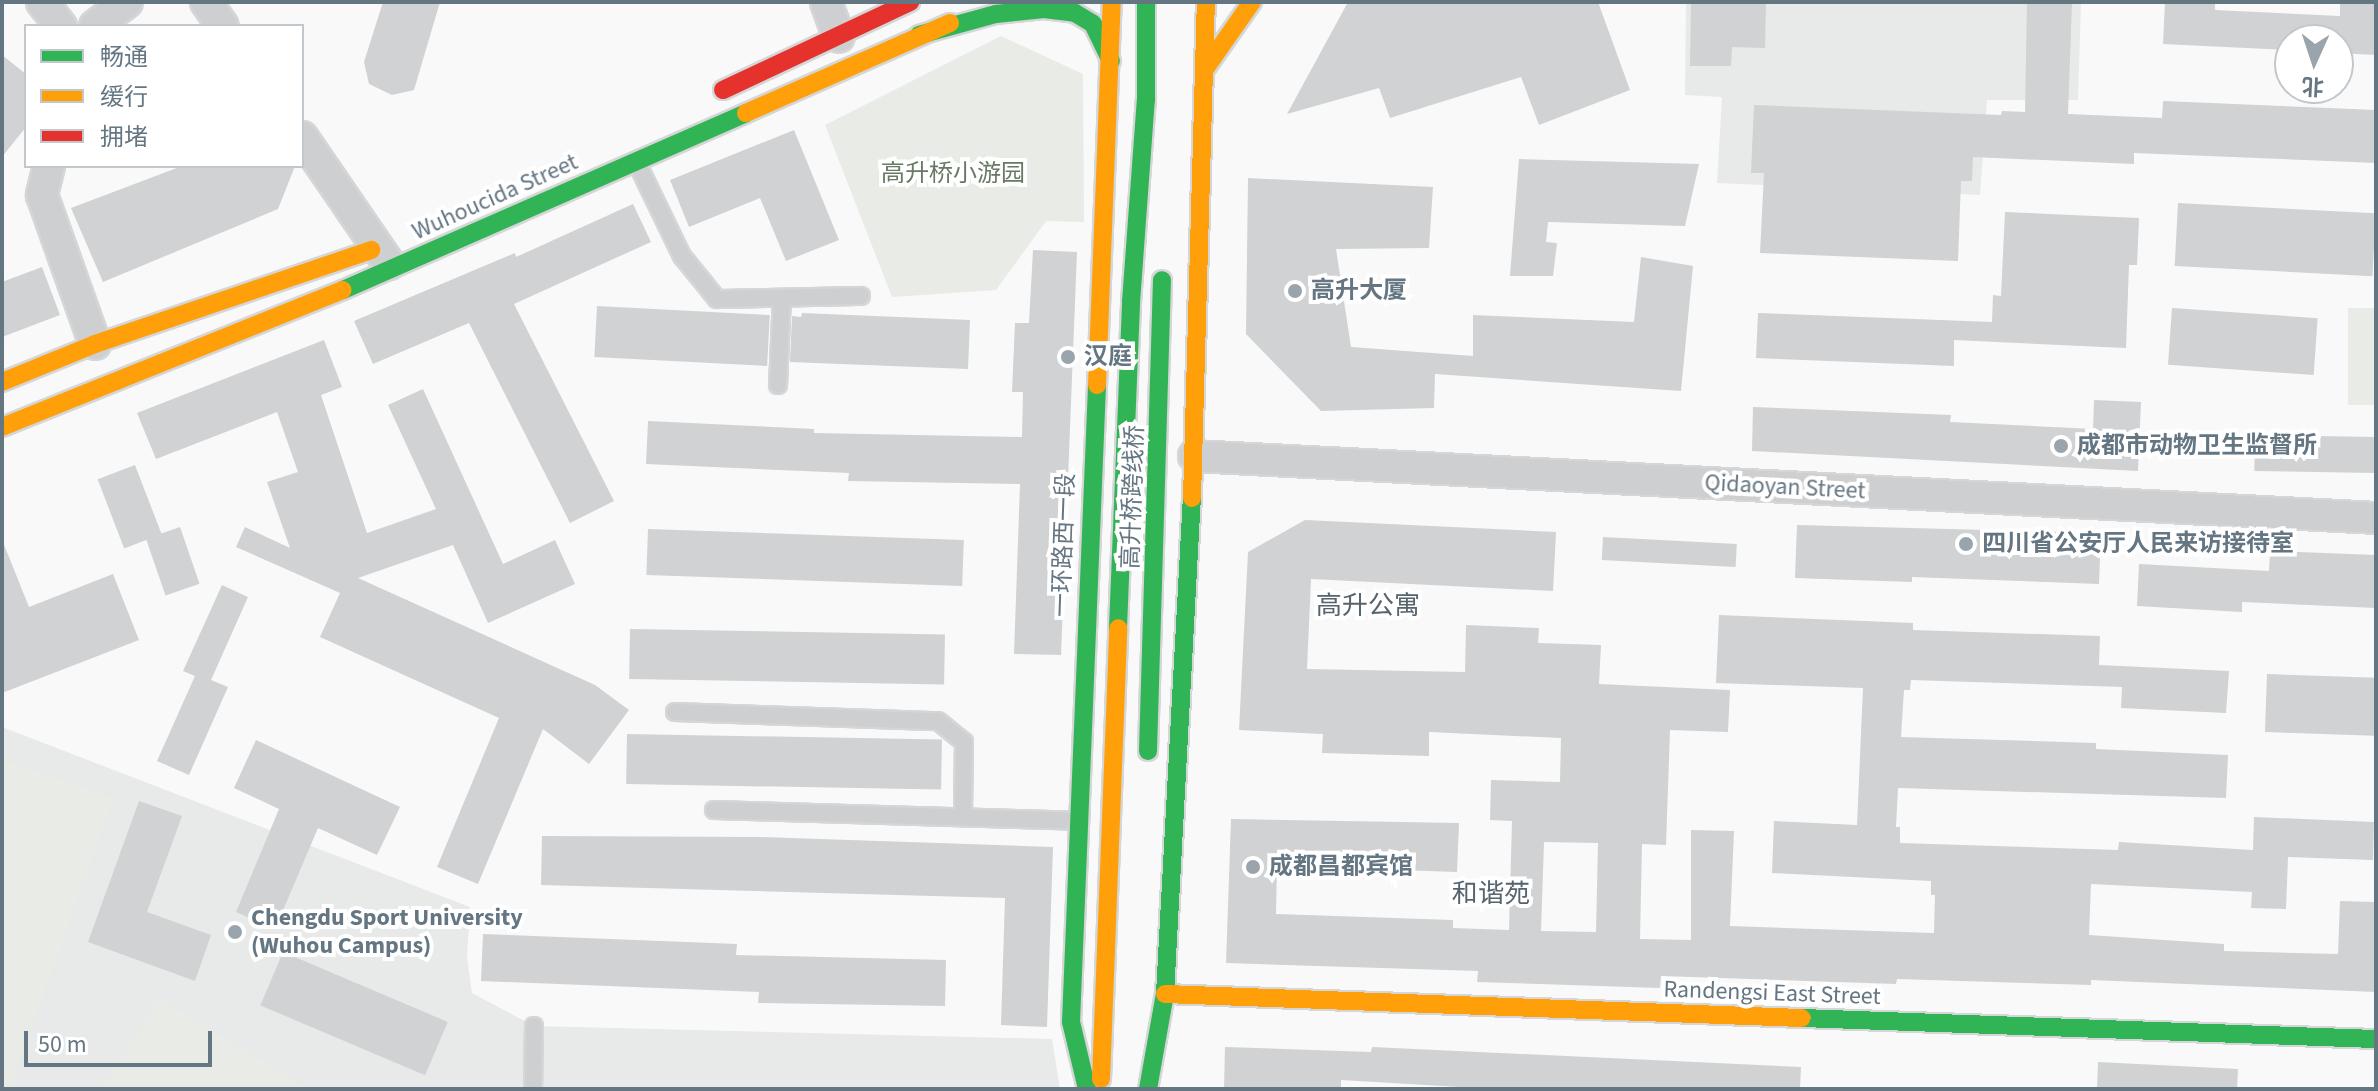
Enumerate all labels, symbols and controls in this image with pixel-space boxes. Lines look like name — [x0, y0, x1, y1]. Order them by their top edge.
legend — [24, 24, 304, 168]
north arrow — [2274, 24, 2354, 104]
text: 畅通 — [100, 40, 148, 75]
text: 北 — [2301, 69, 2325, 103]
text: 缓行 — [100, 80, 148, 115]
text: 拥堵 — [100, 120, 148, 155]
street label: Wuhoucida Street — [408, 148, 582, 246]
park label: 高升桥小游园 — [881, 160, 1025, 188]
place label: 高升大厦 — [1311, 277, 1407, 305]
marker: 高升大厦 — [1286, 282, 1304, 300]
place label: 汉庭 — [1084, 343, 1132, 371]
marker: 汉庭 — [1059, 348, 1077, 366]
street label: 高升桥跨线桥 — [1116, 425, 1150, 569]
place label: 成都市动物卫生监督所 — [2077, 432, 2317, 460]
marker: 成都市动物卫生监督所 — [2052, 437, 2070, 455]
street label: Qidaoyan Street — [1704, 468, 1866, 506]
street label: 一环路西一段 — [1047, 473, 1081, 617]
place label: 四川省公安厅人民来访接待室 — [1982, 530, 2294, 558]
marker: 四川省公安厅人民来访接待室 — [1957, 535, 1975, 553]
district label: 高升公寓 — [1316, 590, 1420, 622]
place label: 成都昌都宾馆 — [1269, 853, 1413, 881]
marker: 成都昌都宾馆 — [1244, 858, 1262, 876]
district label: 和谐苑 — [1452, 878, 1530, 910]
place label: Chengdu Sport University (Wuhou Campus) — [251, 904, 523, 960]
marker: Chengdu Sport University (Wuhou Campus) — [226, 923, 244, 941]
street label: Randengsi East Street — [1663, 975, 1881, 1011]
scale bar — [28, 1015, 216, 1065]
text: 50 m — [38, 1027, 87, 1062]

